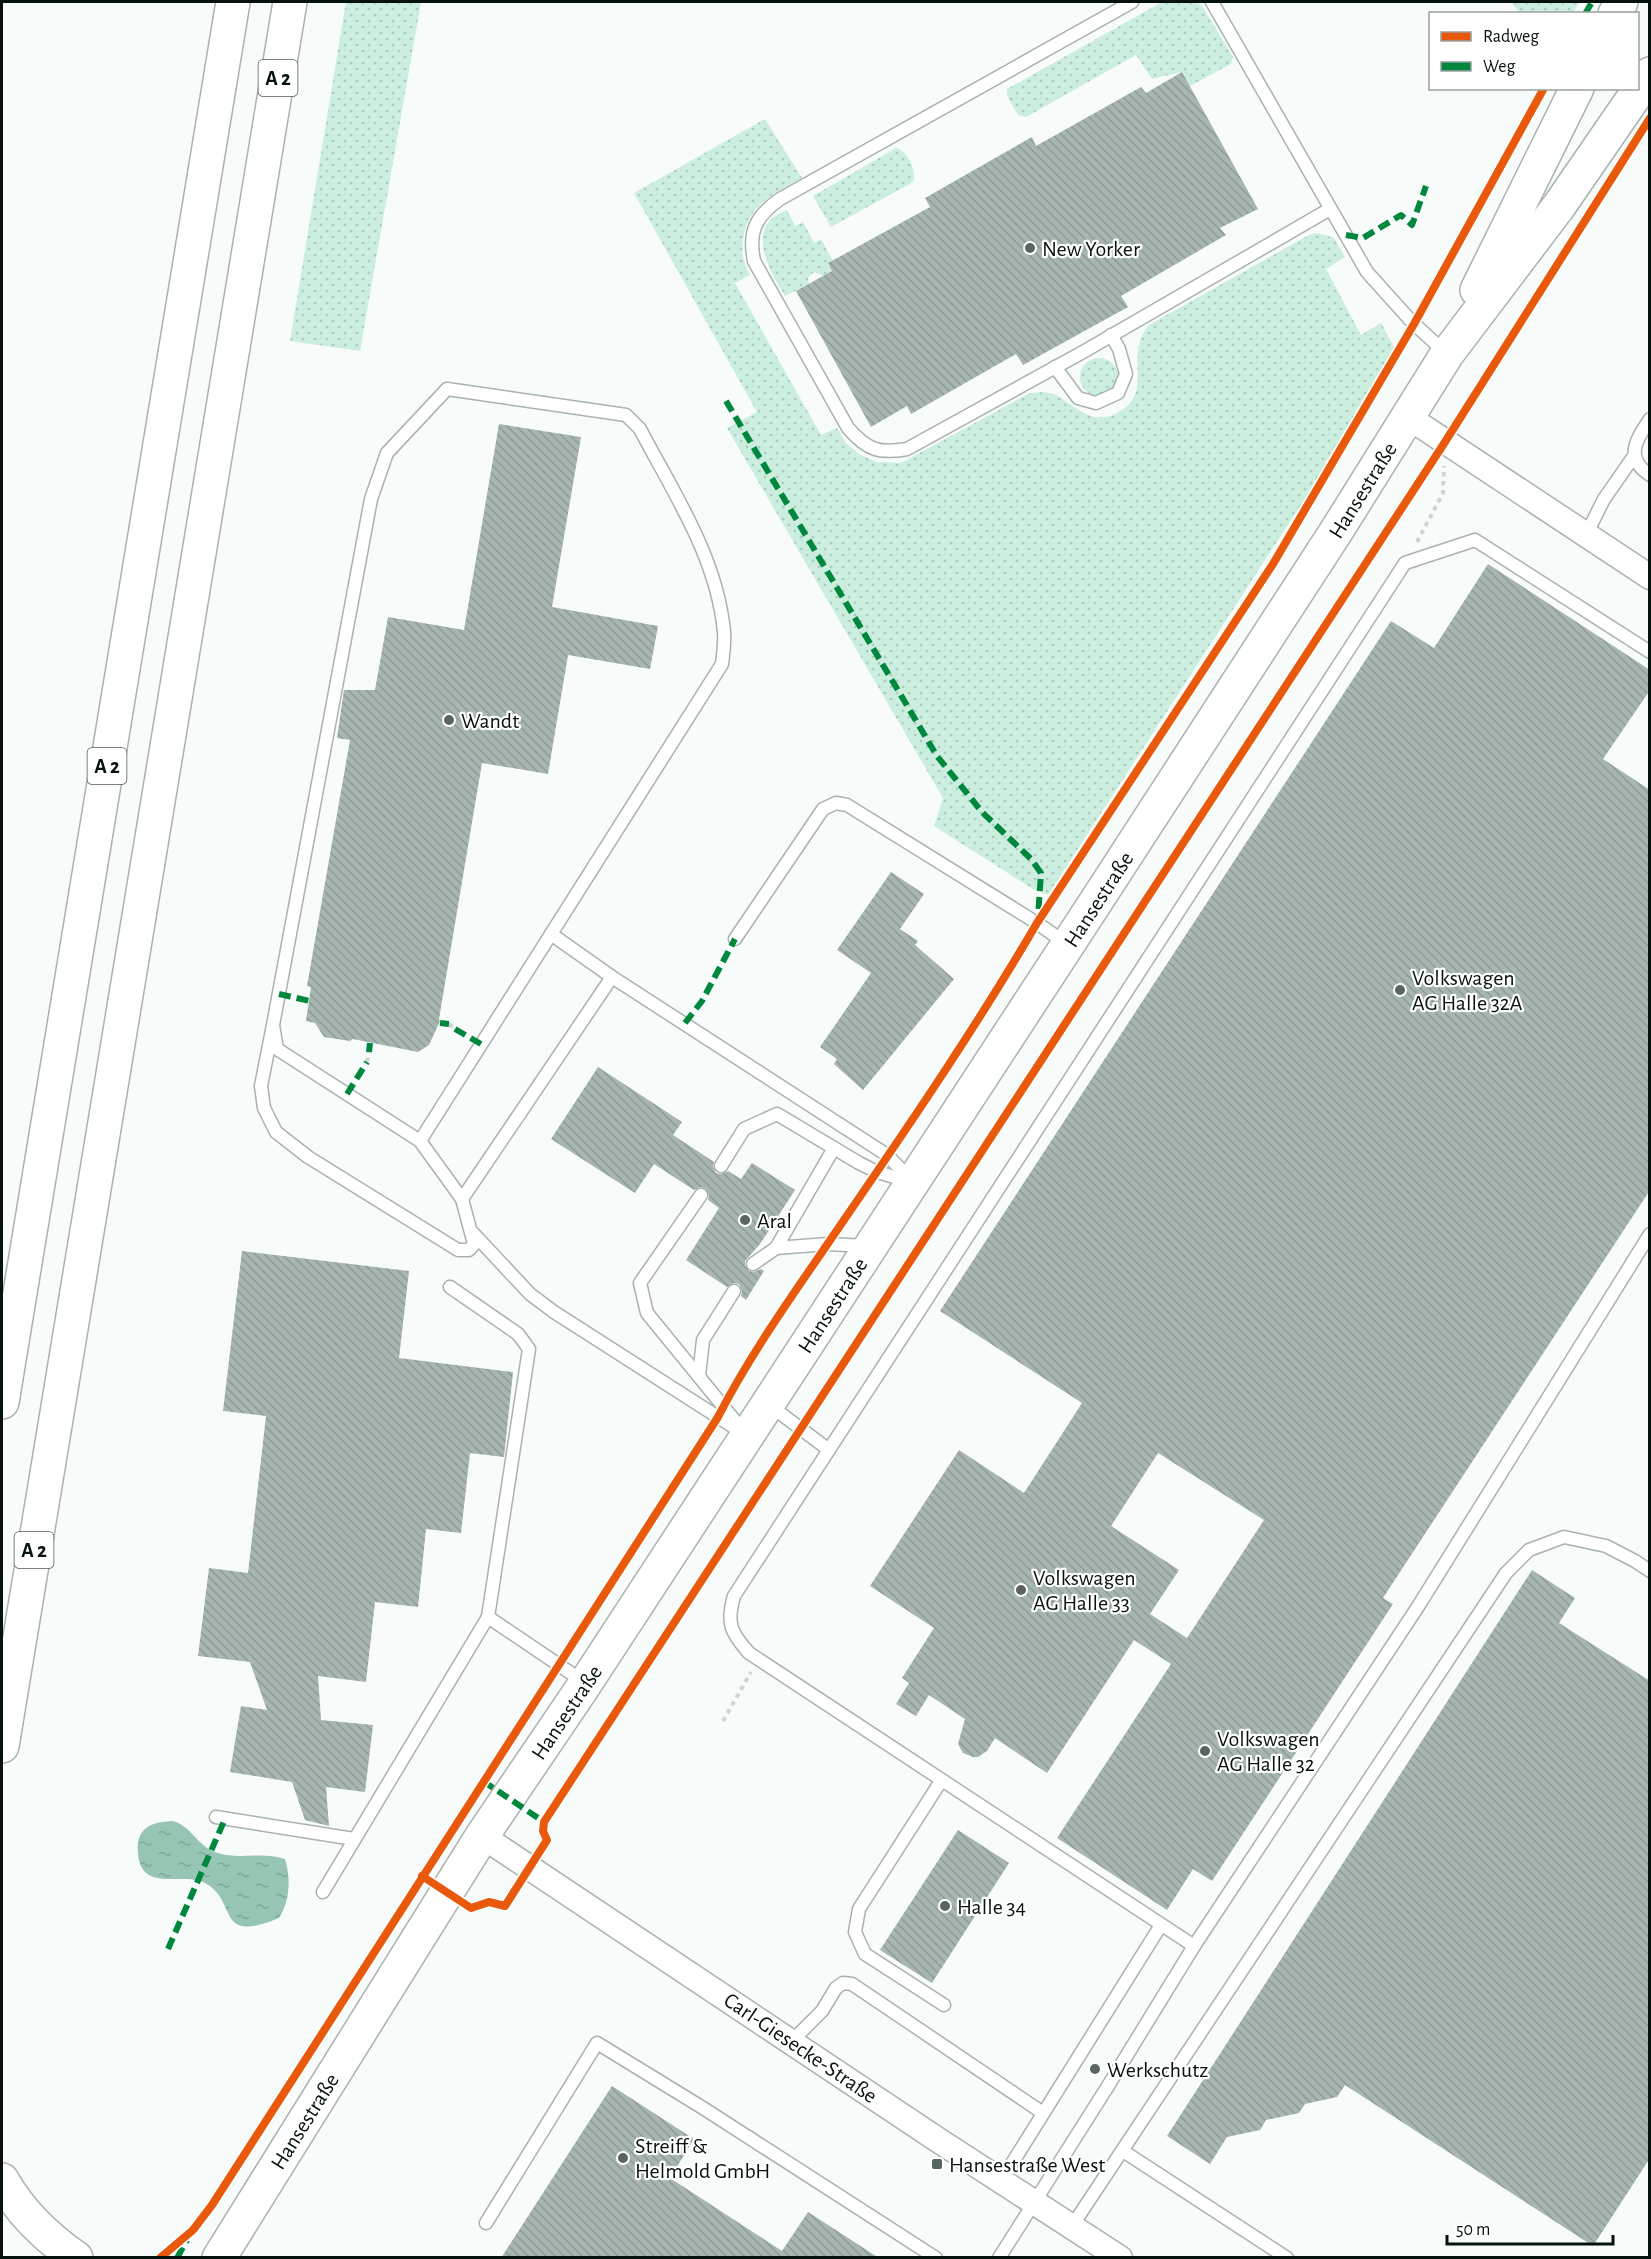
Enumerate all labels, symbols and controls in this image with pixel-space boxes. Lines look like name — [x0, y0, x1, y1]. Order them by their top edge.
legend — [1429, 12, 1639, 90]
text: Radweg — [1483, 28, 1539, 46]
text: Weg — [1483, 58, 1515, 76]
road number: A 2 — [258, 60, 298, 96]
place label: New Yorker — [1042, 238, 1140, 260]
marker: New Yorker — [1023, 241, 1037, 255]
street label: Hansestraße — [1325, 439, 1401, 542]
place label: Wandt — [461, 710, 519, 732]
marker: Wandt — [442, 713, 456, 727]
road number: A 2 — [88, 748, 126, 784]
street label: Hansestraße — [1060, 848, 1138, 951]
place label: Volkswagen AG Halle 32A — [1412, 967, 1523, 1014]
marker: Volkswagen AG Halle 32A — [1393, 983, 1407, 997]
place label: Aral — [757, 1210, 792, 1232]
marker: Aral — [738, 1213, 752, 1227]
street label: Hansestraße — [794, 1254, 872, 1357]
road number: A 2 — [15, 1532, 54, 1568]
place label: Volkswagen AG Halle 33 — [1033, 1567, 1136, 1614]
marker: Volkswagen AG Halle 33 — [1014, 1583, 1028, 1597]
street label: Hansestraße — [527, 1661, 606, 1764]
place label: Volkswagen AG Halle 32 — [1217, 1728, 1320, 1775]
marker: Volkswagen AG Halle 32 — [1198, 1744, 1212, 1758]
place label: Halle 34 — [957, 1896, 1026, 1918]
marker: Halle 34 — [938, 1899, 952, 1913]
street label: Carl-Giesecke-Straße — [720, 1989, 881, 2107]
place label: Werkschutz — [1107, 2059, 1208, 2081]
marker: Werkschutz — [1088, 2062, 1102, 2076]
street label: Hansestraße — [267, 2070, 343, 2173]
place label: Streiff & Helmold GmbH — [635, 2135, 770, 2182]
marker: Streiff & Helmold GmbH — [616, 2151, 630, 2165]
place label: Hansestraße West — [949, 2154, 1105, 2176]
marker: Hansestraße West — [930, 2157, 944, 2171]
scale bar — [1447, 2208, 1614, 2246]
text: 50 m — [1456, 2221, 1490, 2239]

